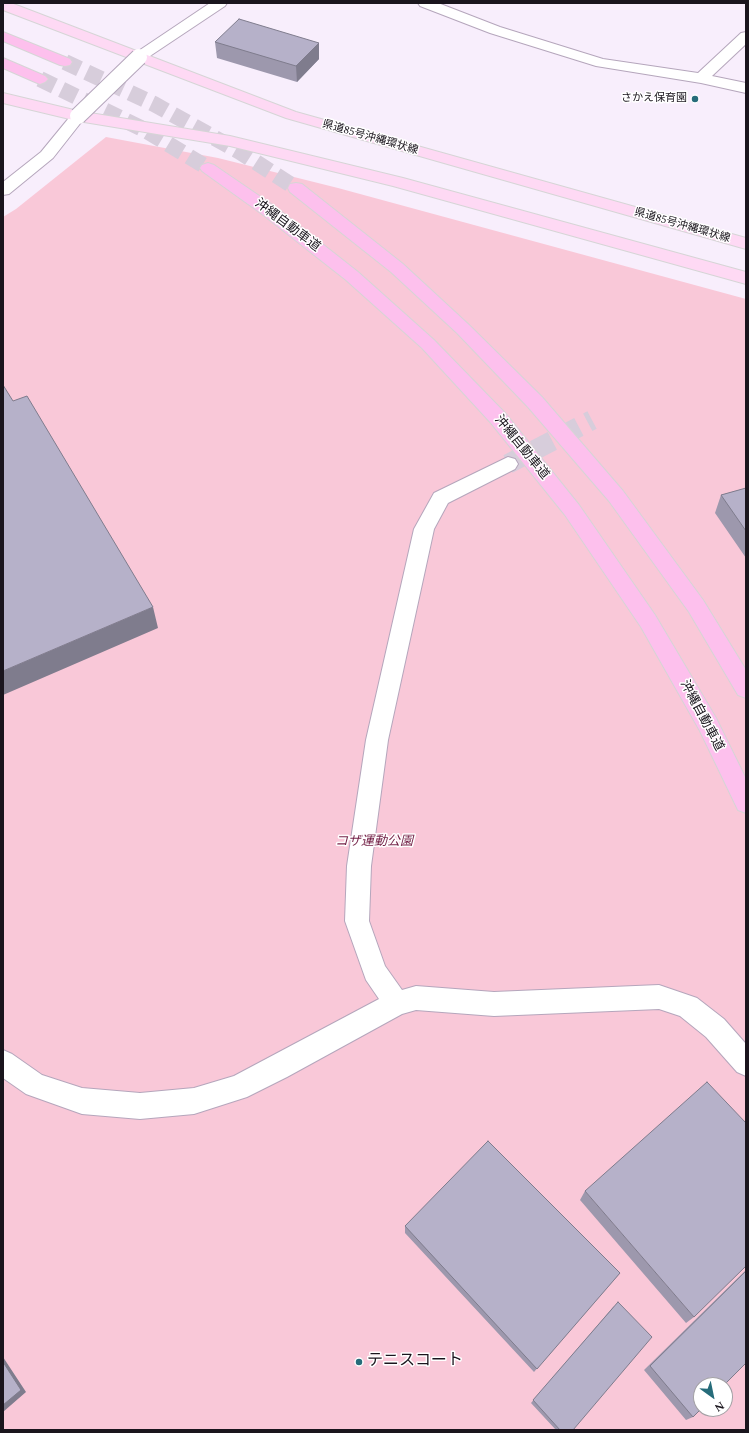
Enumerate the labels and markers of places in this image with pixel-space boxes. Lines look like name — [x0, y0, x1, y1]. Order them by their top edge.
place label: さかえ保育園 — [621, 92, 687, 106]
marker: さかえ保育園 — [690, 94, 700, 104]
place label: テニスコート — [367, 1352, 463, 1372]
marker: テニスコート — [354, 1357, 364, 1367]

